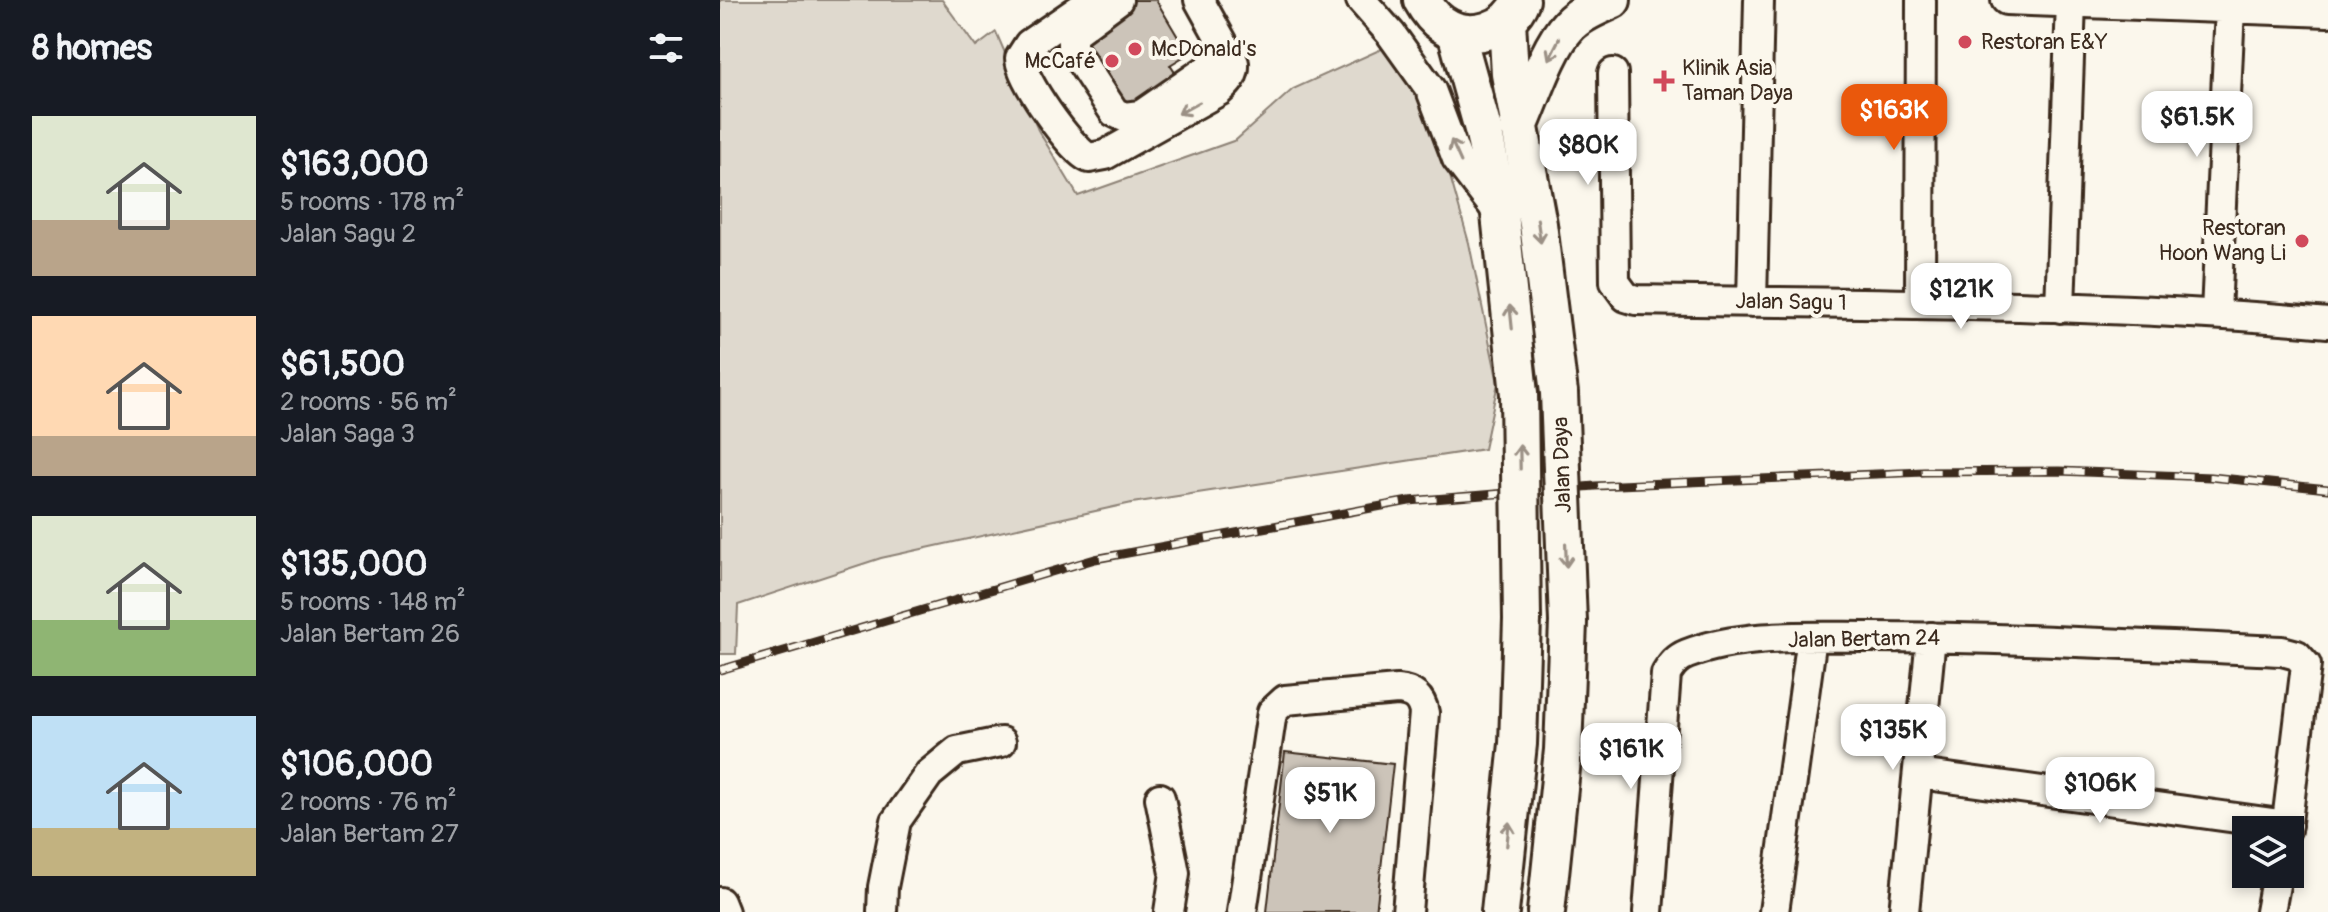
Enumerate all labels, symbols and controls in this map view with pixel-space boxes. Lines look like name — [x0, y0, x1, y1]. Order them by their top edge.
icon: filters — [644, 26, 688, 70]
text: 8 homes — [32, 27, 152, 70]
place label: Restoran E&Y — [1981, 28, 2108, 56]
marker: Restoran E&Y — [1956, 33, 1974, 51]
place label: McDonald's — [1151, 35, 1256, 63]
one-way arrow — [1546, 36, 1561, 60]
marker: McDonald's — [1126, 40, 1144, 58]
place label: McCafé — [1025, 47, 1096, 75]
marker: McCafé — [1103, 52, 1121, 70]
place label: Klinik Asia Taman Daya — [1682, 54, 1793, 107]
marker: Klinik Asia Taman Daya — [1653, 70, 1675, 92]
pin: $163K — [1838, 84, 1950, 152]
pin: $61.5K — [2132, 91, 2262, 159]
text: $163K — [1859, 94, 1929, 126]
one-way arrow — [1178, 100, 1201, 116]
text: $61.5K — [2160, 101, 2234, 133]
pin: $80K — [1541, 119, 1635, 187]
text: $80K — [1558, 129, 1618, 161]
one-way arrow — [1447, 139, 1462, 164]
text: $163,000 — [280, 143, 429, 186]
icon: home — [96, 148, 192, 244]
text: 5 rooms · 178 m² — [280, 186, 464, 218]
place label: Restoran Hoon Wang Li — [2158, 214, 2286, 267]
one-way arrow — [1531, 217, 1546, 244]
text: Jalan Sagu 2 — [280, 218, 416, 250]
marker: Restoran Hoon Wang Li — [2293, 232, 2311, 250]
pin: $121K — [1905, 263, 2017, 331]
text: $121K — [1929, 273, 1993, 305]
street label: Jalan Sagu 1 — [1735, 287, 1847, 317]
one-way arrow — [1503, 304, 1518, 331]
text: $61,500 — [280, 343, 405, 386]
icon: home — [96, 348, 192, 444]
text: 2 rooms · 56 m² — [280, 386, 457, 418]
street label: Jalan Daya — [1546, 416, 1578, 514]
text: Jalan Saga 3 — [280, 418, 415, 450]
one-way arrow — [1512, 444, 1528, 471]
one-way arrow — [1558, 541, 1573, 568]
text: $135,000 — [280, 543, 427, 586]
icon: home — [96, 548, 192, 644]
text: 5 rooms · 148 m² — [280, 586, 466, 618]
text: Jalan Bertam 26 — [280, 618, 460, 650]
street label: Jalan Bertam 24 — [1788, 624, 1941, 654]
pin: $135K — [1837, 704, 1949, 772]
text: $135K — [1859, 714, 1927, 746]
pin: $161K — [1575, 723, 1687, 791]
text: $161K — [1598, 733, 1664, 765]
text: $106,000 — [280, 743, 433, 786]
icon: home — [96, 748, 192, 844]
pin: $106K — [2044, 757, 2156, 825]
pin: $51K — [1283, 767, 1377, 835]
text: $106K — [2064, 767, 2136, 799]
text: $51K — [1303, 777, 1357, 809]
text: 2 rooms · 76 m² — [280, 786, 457, 818]
map controls — [2232, 816, 2304, 888]
button: layers — [2232, 816, 2304, 888]
text: Jalan Bertam 27 — [280, 818, 459, 850]
one-way arrow — [1501, 822, 1516, 848]

